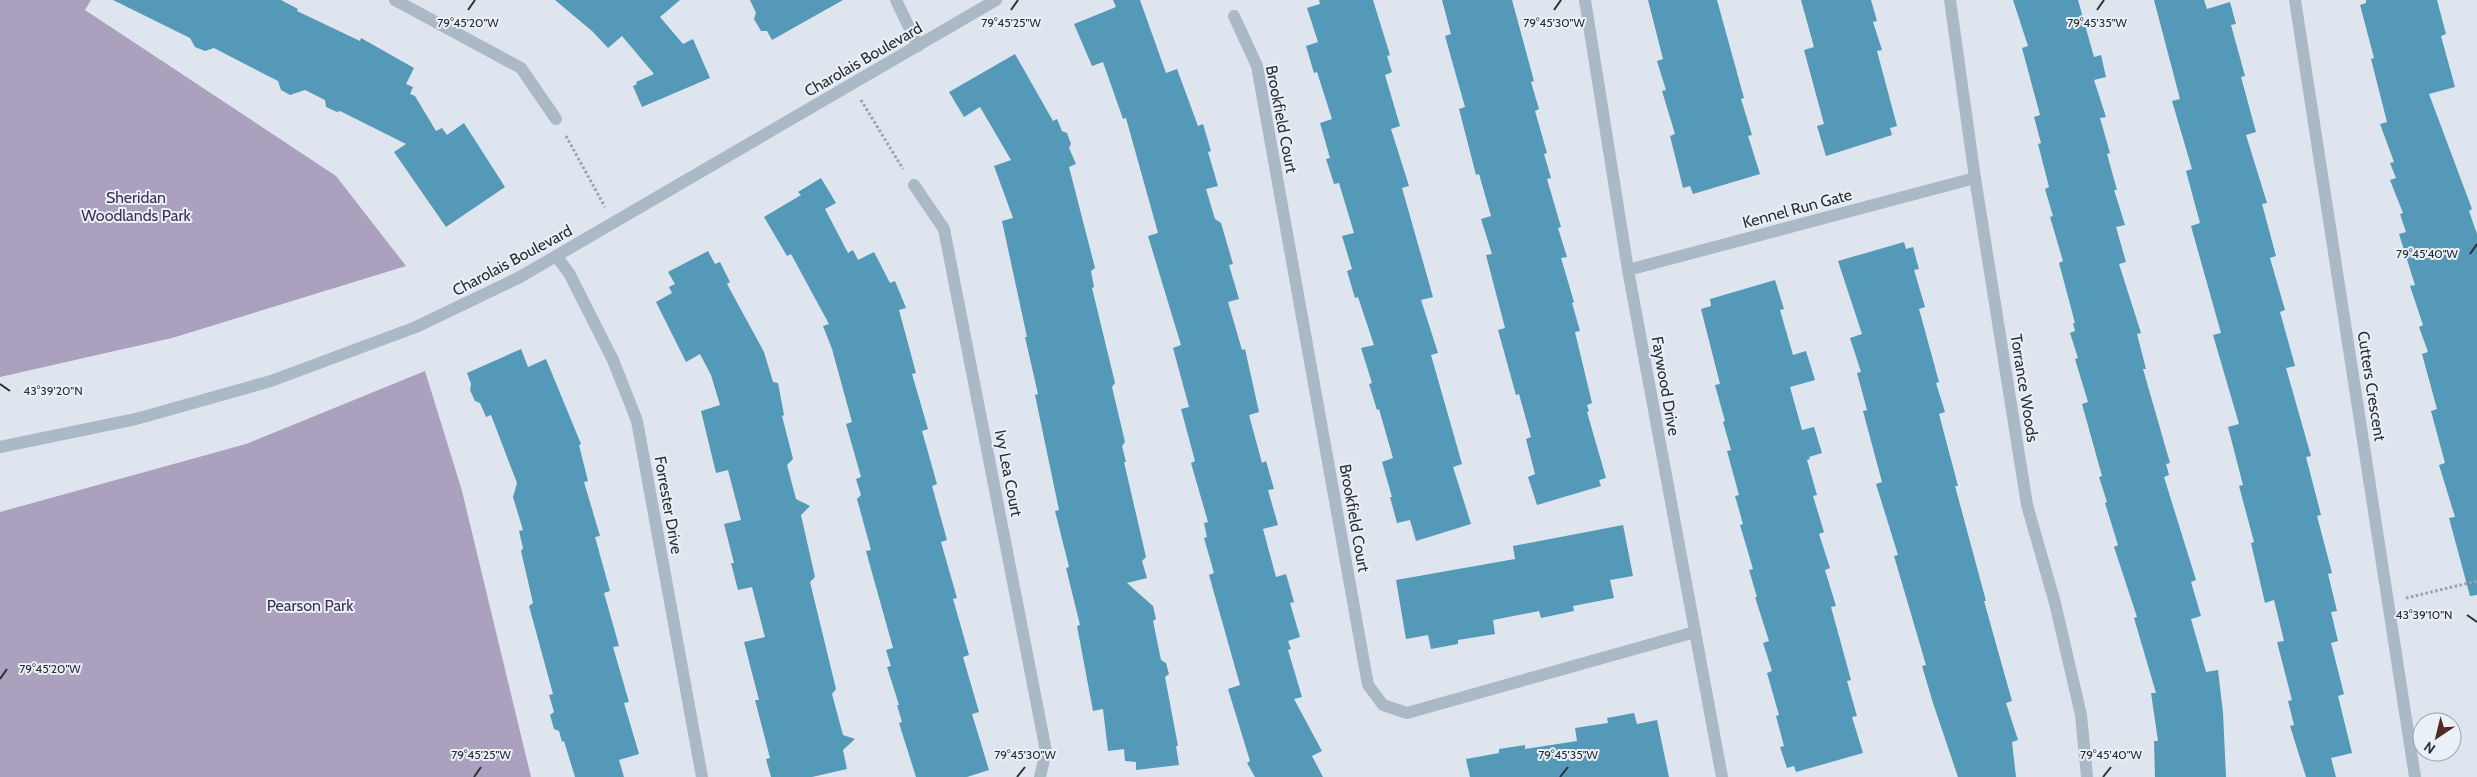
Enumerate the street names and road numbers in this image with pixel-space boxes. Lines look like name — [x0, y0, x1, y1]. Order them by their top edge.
street label: Charolais Boulevard — [801, 18, 925, 101]
street label: Brookfield Court — [1262, 64, 1301, 175]
street label: Kennel Run Gate — [1740, 185, 1854, 232]
street label: Charolais Boulevard — [449, 221, 575, 300]
street label: Cutters Crescent — [2353, 330, 2390, 443]
street label: Torrance Woods — [2007, 333, 2042, 444]
street label: Faywood Drive — [1647, 335, 1684, 437]
street label: Ivy Lea Court — [991, 428, 1026, 519]
street label: Forrester Drive — [651, 455, 686, 556]
street label: Brookfield Court — [1336, 463, 1373, 574]

